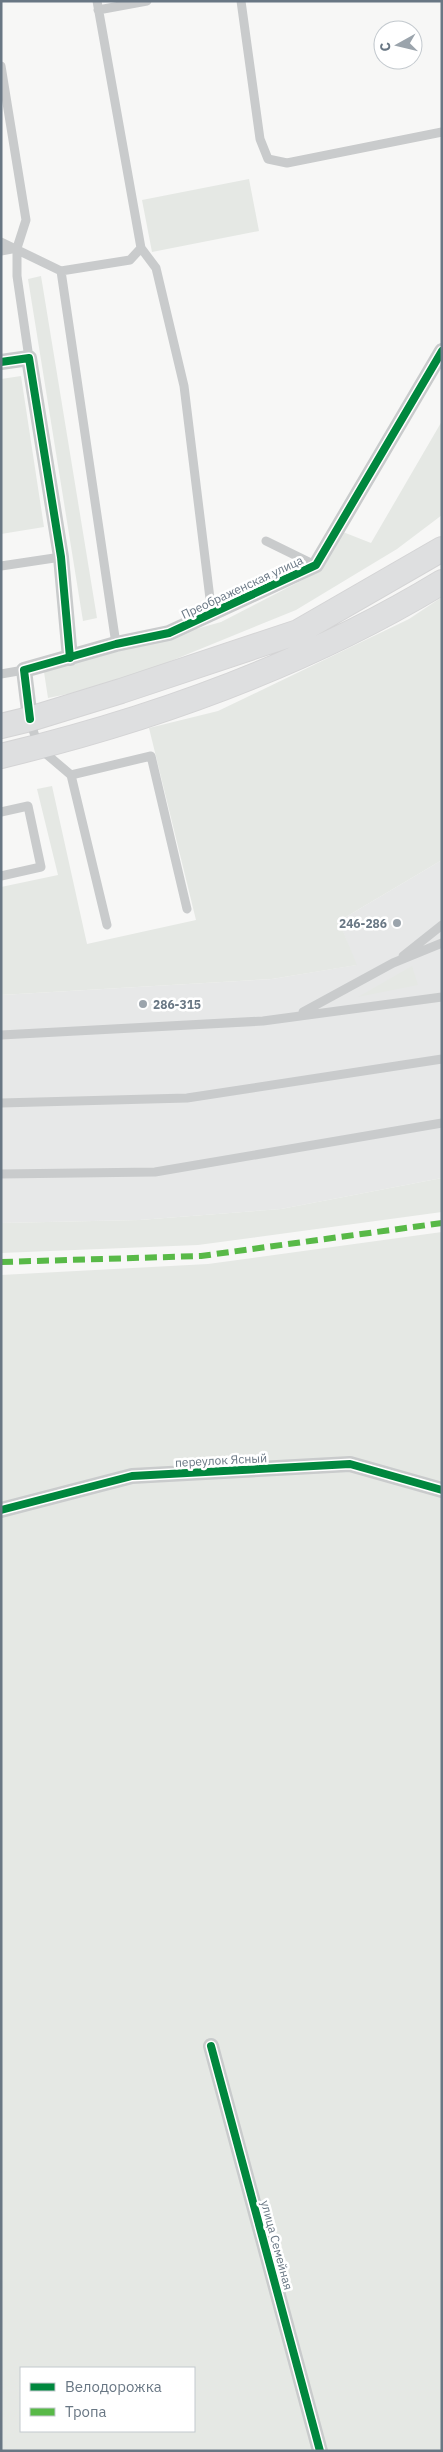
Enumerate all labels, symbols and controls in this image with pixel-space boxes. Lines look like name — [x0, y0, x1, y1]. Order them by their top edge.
north arrow — [373, 20, 423, 70]
text: С — [376, 41, 395, 53]
street label: Преображенская улица — [179, 552, 306, 622]
place label: 246-286 — [339, 916, 387, 931]
marker: 246-286 — [391, 917, 403, 929]
place label: 286-315 — [153, 997, 201, 1012]
marker: 286-315 — [137, 998, 149, 1010]
street label: переулок Ясный — [175, 1450, 267, 1470]
street label: улица Семейная — [258, 2199, 296, 2291]
legend — [20, 2367, 195, 2432]
text: Велодорожка — [65, 2377, 162, 2396]
text: Тропа — [65, 2402, 107, 2421]

